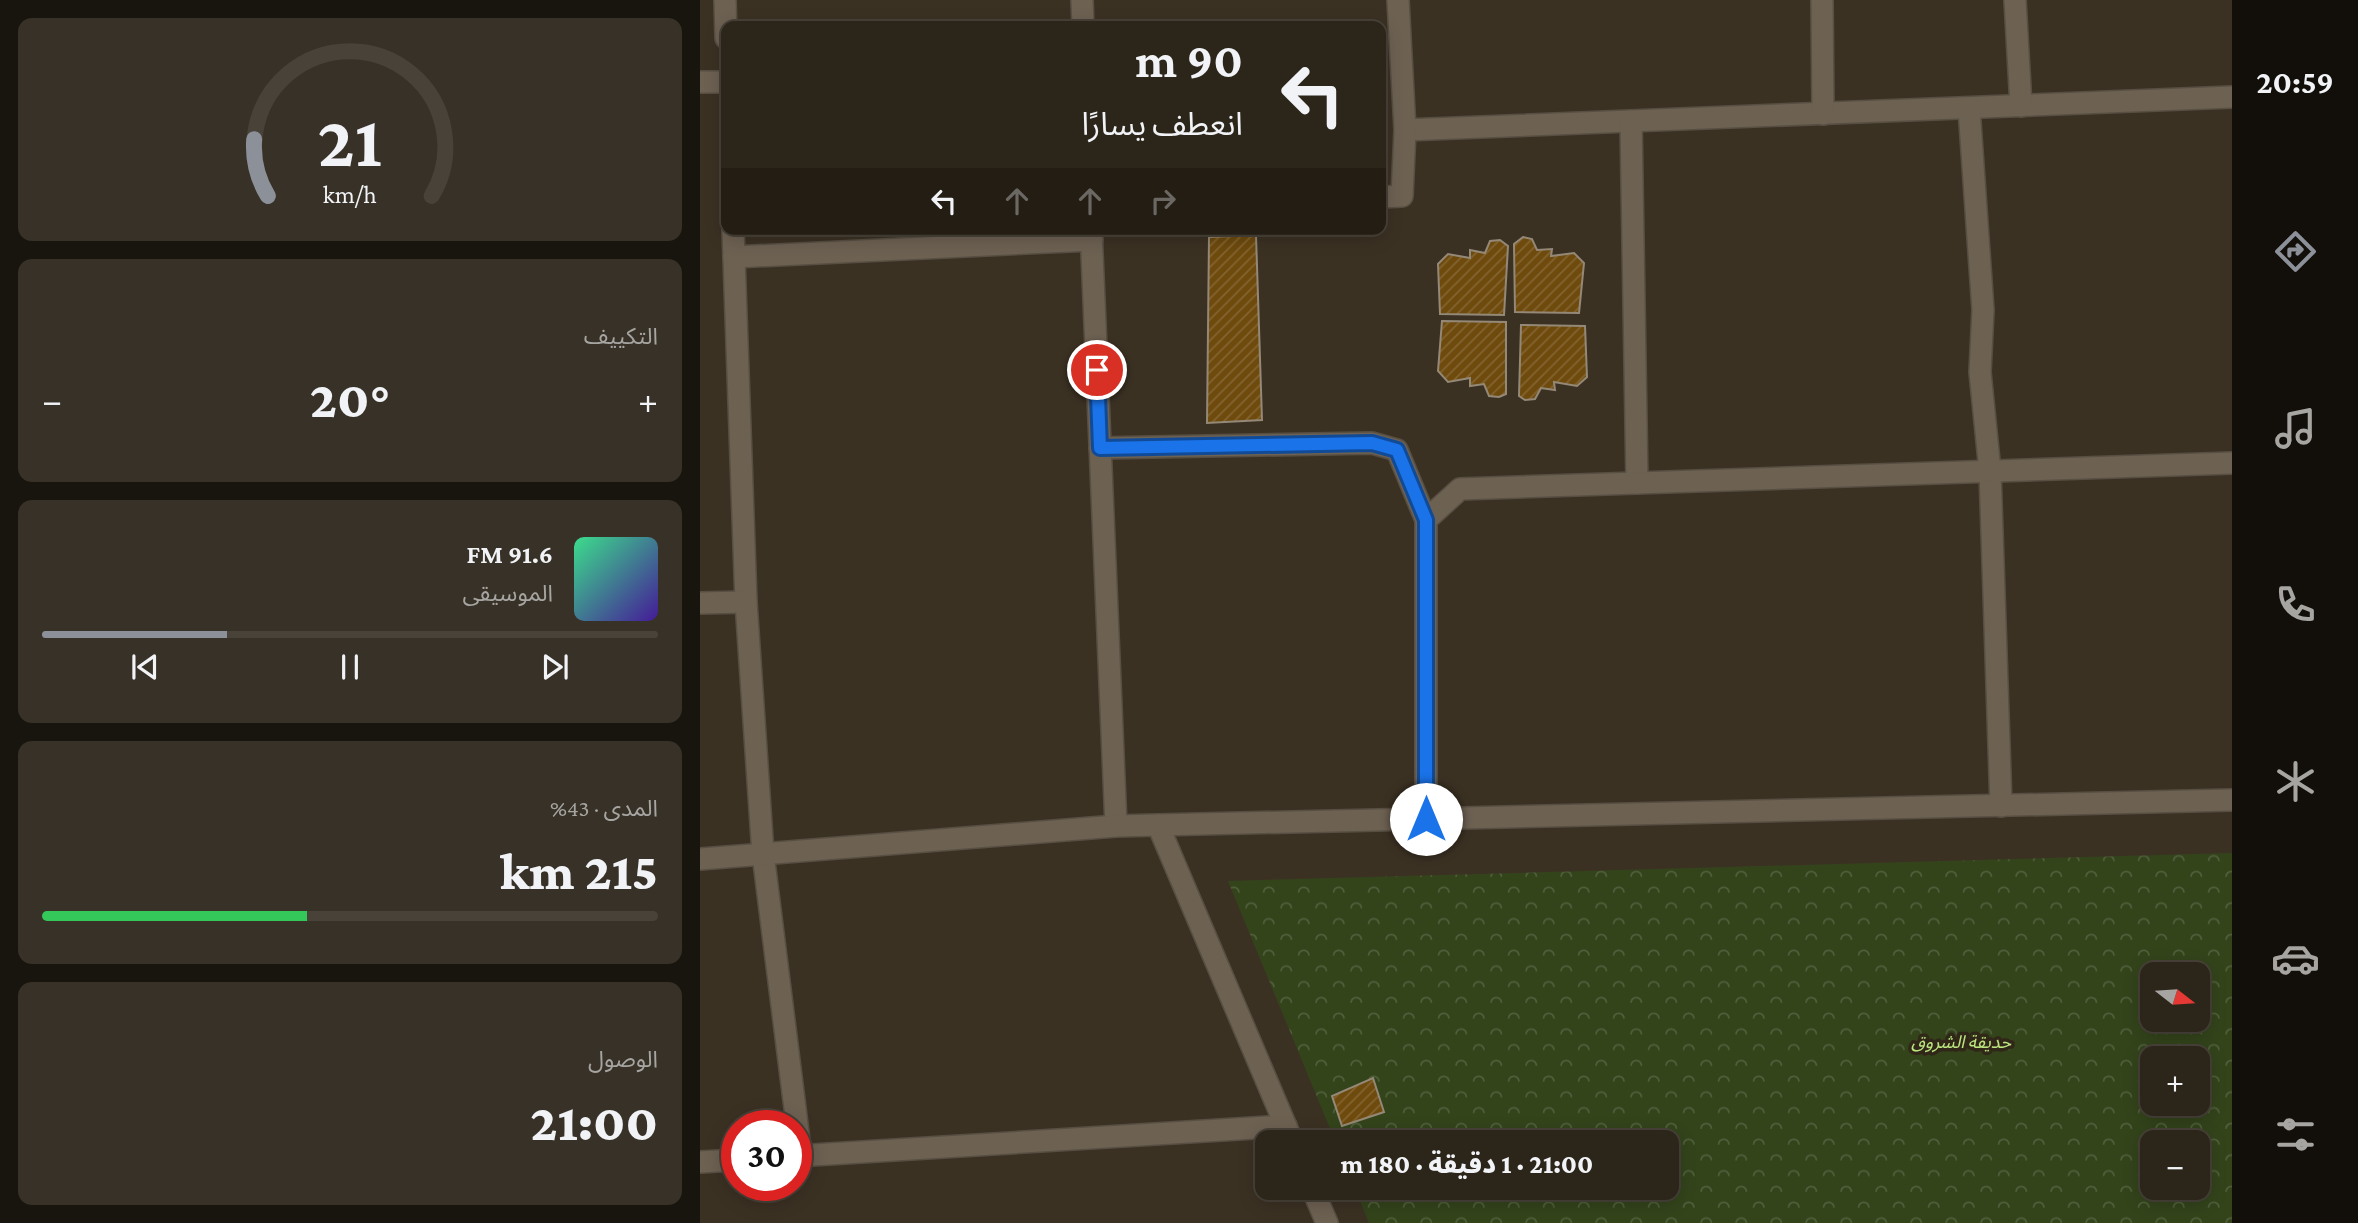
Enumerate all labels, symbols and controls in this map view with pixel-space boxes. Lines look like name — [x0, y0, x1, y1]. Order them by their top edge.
text: 90 m — [1136, 33, 1243, 88]
icon: left — [1267, 49, 1358, 140]
text: 20:59 — [2256, 64, 2334, 100]
text: 21 — [318, 101, 382, 182]
text: انعطف يسارًا — [1082, 106, 1243, 142]
text: km/h — [323, 180, 377, 207]
icon: left — [925, 182, 963, 220]
icon: ahead — [998, 182, 1036, 220]
icon: ahead — [1071, 182, 1109, 220]
icon: right — [1144, 182, 1182, 220]
icon: directions — [2271, 227, 2320, 276]
text: التكييف — [584, 323, 658, 349]
pin — [1067, 340, 1127, 400]
icon: arrive — [1078, 351, 1116, 389]
text: 20° — [310, 370, 390, 428]
text: − — [42, 379, 62, 421]
text: + — [638, 379, 658, 421]
icon: music — [2271, 404, 2320, 453]
text: 91.6 FM — [467, 540, 553, 569]
text: الموسيقى — [462, 580, 553, 606]
icon: phone — [2271, 580, 2320, 629]
icon: previous — [126, 648, 164, 686]
icon: pause — [331, 648, 369, 686]
icon: next — [536, 648, 574, 686]
icon: climate — [2271, 757, 2320, 806]
position arrow — [1389, 782, 1463, 856]
text: المدى · 43% — [550, 795, 658, 821]
text: 215 km — [500, 842, 658, 900]
icon: car — [2271, 934, 2320, 983]
north arrow — [2140, 962, 2210, 1032]
map controls — [2140, 962, 2210, 1200]
park label: حديقة الشروق — [1911, 1032, 2011, 1053]
text: الوصول — [588, 1046, 658, 1072]
button: + — [2140, 1046, 2210, 1116]
text: 21:00 — [530, 1093, 658, 1151]
speed limit sign: 30 — [721, 1110, 812, 1201]
icon: filters — [2271, 1110, 2320, 1159]
button: − — [2140, 1130, 2210, 1200]
text: 21:00 · 1 دقيقة · 180 m — [1341, 1150, 1593, 1179]

